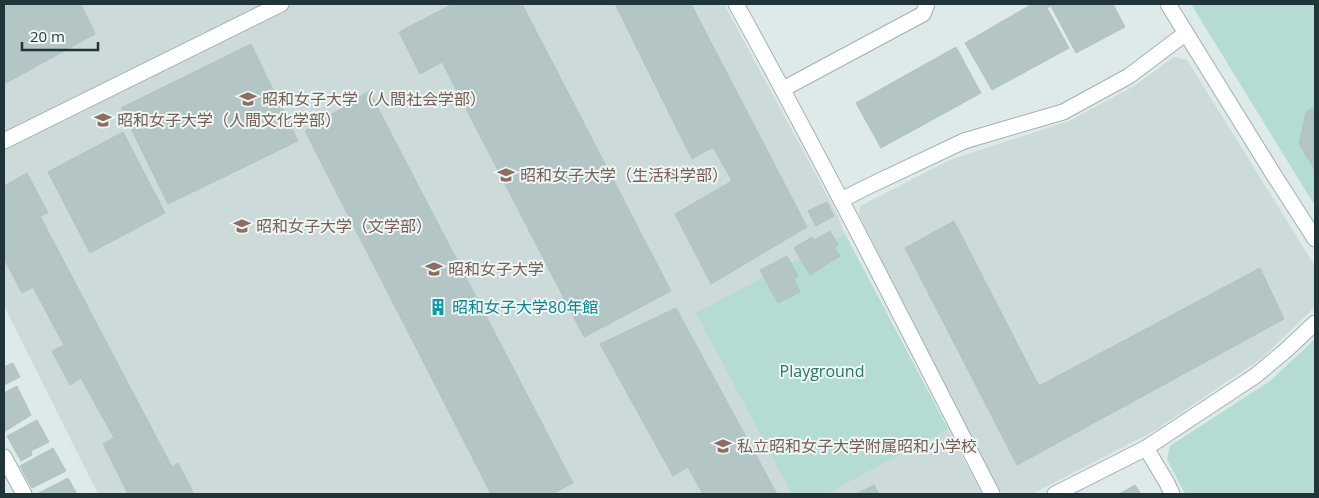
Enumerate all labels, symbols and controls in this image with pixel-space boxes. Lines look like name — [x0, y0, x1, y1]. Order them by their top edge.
scale bar — [22, 20, 99, 52]
text: 20 m — [30, 26, 65, 46]
place label: 昭和女子大学（人間社会学部） — [262, 88, 486, 110]
school or university icon: 昭和女子大学（人間社会学部） — [238, 89, 258, 109]
place label: 昭和女子大学（人間文化学部） — [117, 109, 341, 131]
school or university icon: 昭和女子大学（人間文化学部） — [93, 110, 113, 130]
place label: 昭和女子大学（生活科学部） — [520, 164, 728, 186]
school or university icon: 昭和女子大学（生活科学部） — [496, 165, 516, 185]
place label: 昭和女子大学（文学部） — [256, 215, 432, 237]
school or university icon: 昭和女子大学（文学部） — [232, 216, 252, 236]
place label: 昭和女子大学 — [448, 258, 544, 280]
school or university icon: 昭和女子大学 — [424, 259, 444, 279]
place label: 昭和女子大学80年館 — [452, 296, 598, 318]
building icon: 昭和女子大学80年館 — [428, 297, 448, 317]
park label: Playground — [780, 360, 864, 382]
place label: 私立昭和女子大学附属昭和小学校 — [737, 435, 977, 457]
school or university icon: 私立昭和女子大学附属昭和小学校 — [713, 436, 733, 456]

